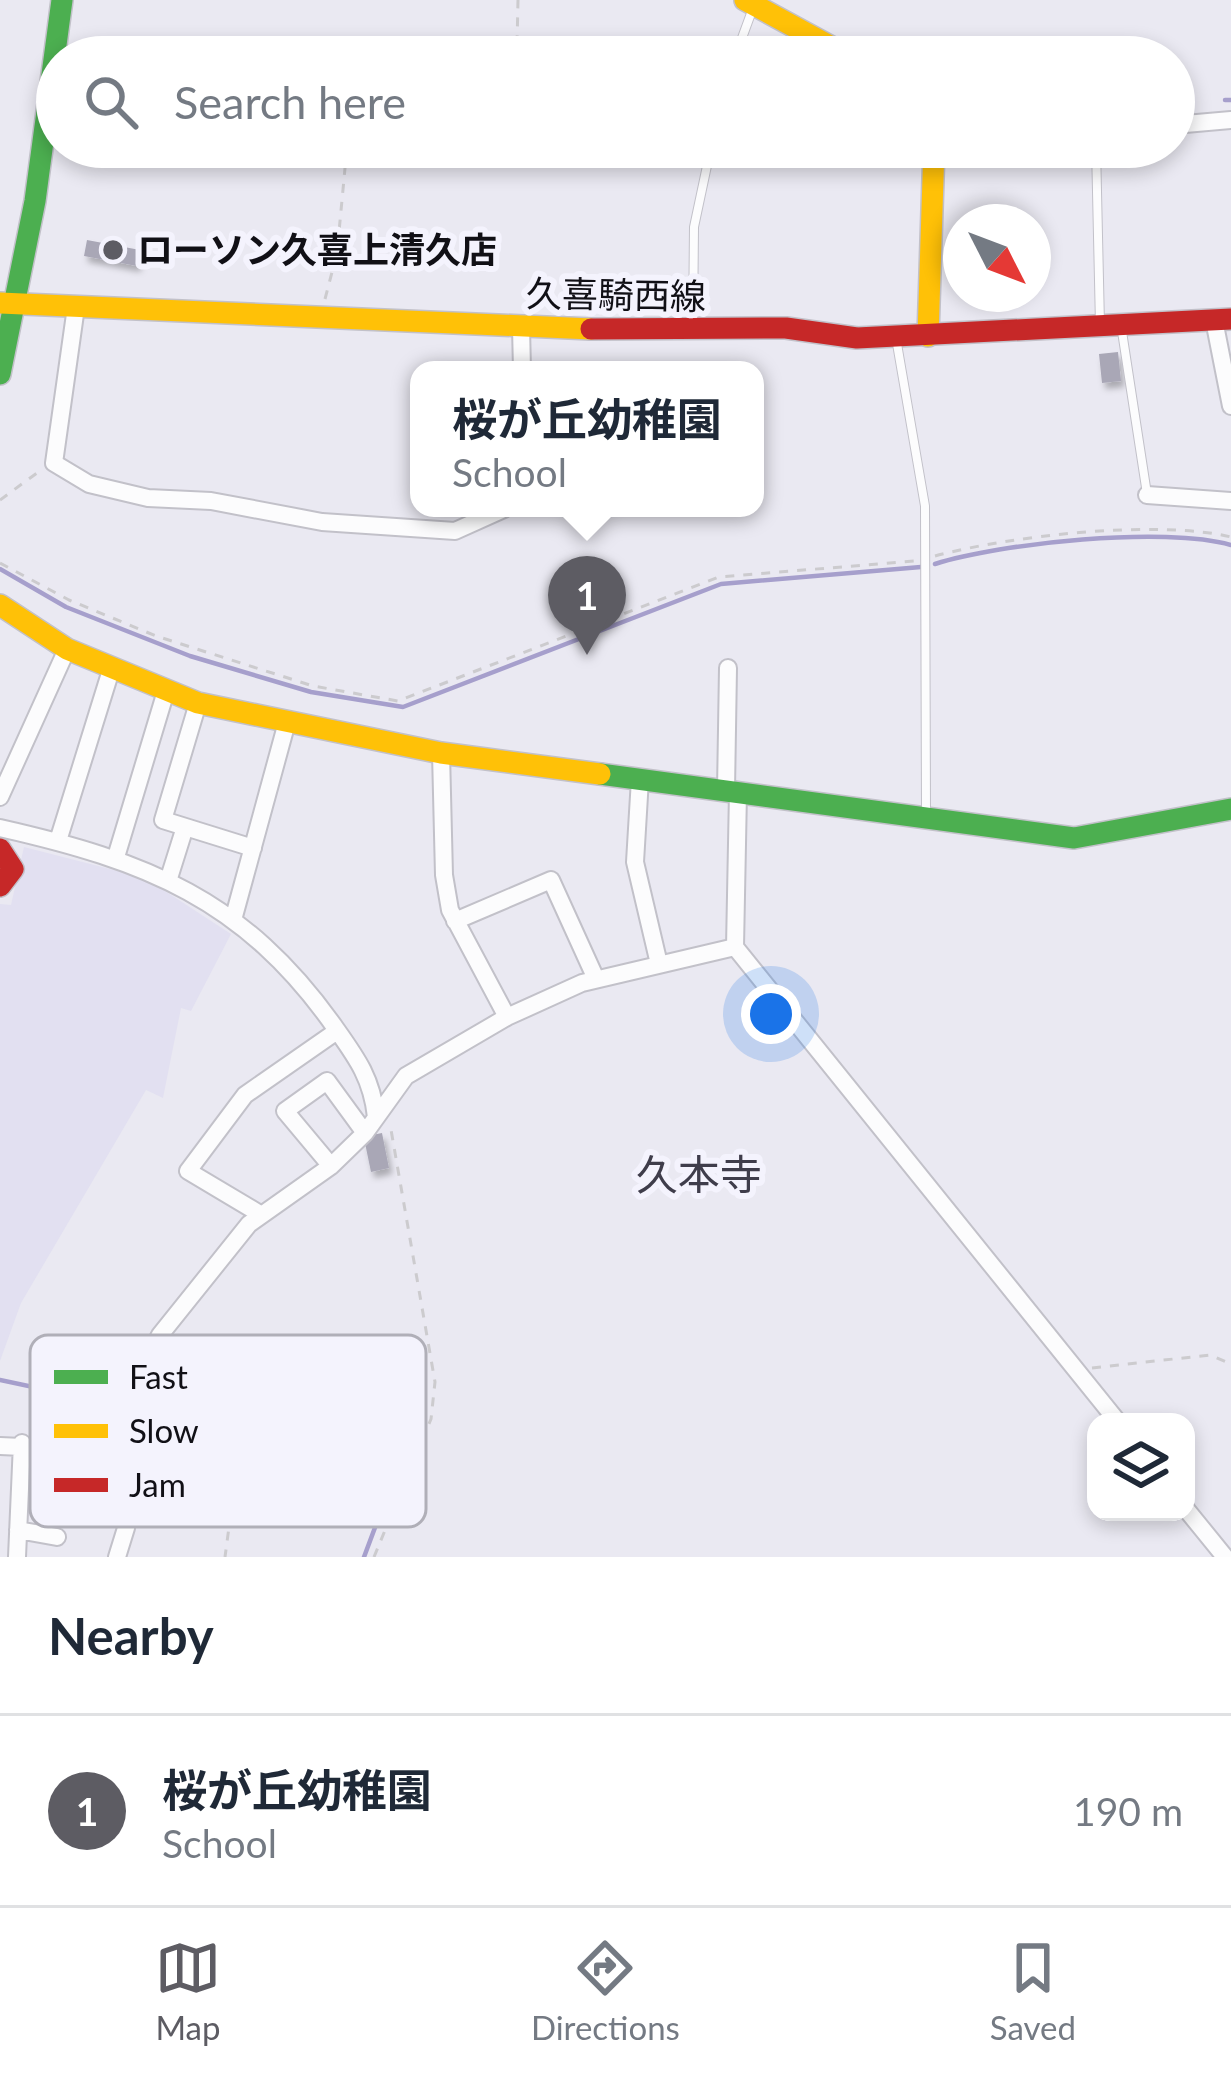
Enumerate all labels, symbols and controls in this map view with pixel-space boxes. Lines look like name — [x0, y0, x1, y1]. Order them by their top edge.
search box — [36, 36, 1195, 168]
icon: search — [78, 69, 144, 135]
text: Search here — [174, 75, 406, 129]
north arrow — [943, 204, 1051, 312]
place label: ローソン久喜上清久店 — [137, 227, 497, 271]
marker: ローソン久喜上清久店 — [100, 237, 126, 263]
street label: 久喜騎西線 — [526, 270, 706, 318]
popup — [410, 361, 764, 517]
text: 桜が丘幼稚園 — [452, 392, 722, 446]
text: School — [452, 449, 567, 495]
pin: 1 — [548, 556, 626, 655]
your location — [741, 984, 801, 1044]
district label: 久本寺 — [636, 1149, 762, 1199]
legend — [30, 1335, 426, 1527]
text: Fast — [129, 1356, 188, 1396]
text: Slow — [129, 1410, 199, 1450]
map controls — [1087, 1413, 1195, 1521]
button: layers — [1087, 1413, 1195, 1521]
text: Jam — [129, 1464, 186, 1504]
text: Nearby — [48, 1605, 214, 1666]
text: 桜が丘幼稚園 — [162, 1763, 432, 1817]
text: 1 — [76, 1788, 98, 1834]
text: 190 m — [1073, 1788, 1183, 1834]
text: School — [162, 1820, 277, 1866]
tab: Map — [155, 1935, 221, 2047]
tab: Directions — [531, 1935, 680, 2047]
tab: Saved — [990, 1935, 1076, 2047]

